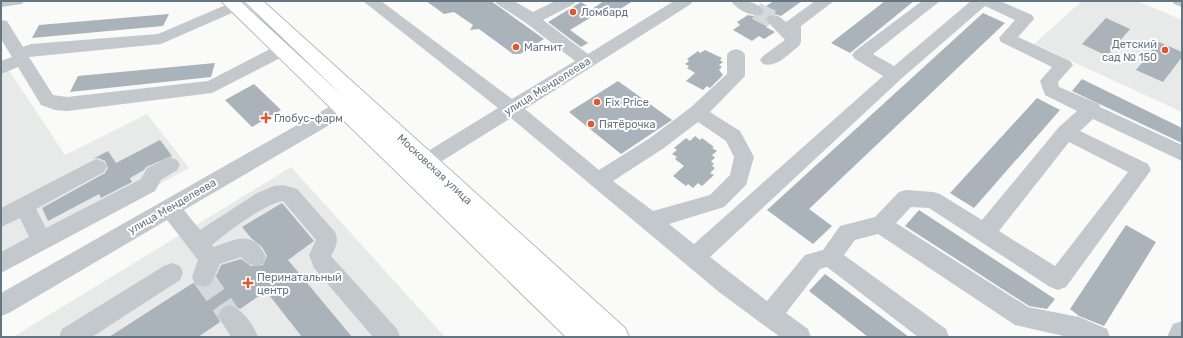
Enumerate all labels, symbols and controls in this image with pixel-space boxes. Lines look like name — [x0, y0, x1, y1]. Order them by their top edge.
place label: Ломбард — [581, 6, 629, 19]
marker: Ломбард — [568, 7, 578, 17]
place label: Детский сад № 150 — [1102, 38, 1157, 64]
place label: Магнит — [524, 41, 563, 54]
marker: Магнит — [511, 42, 521, 52]
marker: Детский сад № 150 — [1160, 45, 1170, 55]
street label: улица Менделеева — [502, 55, 593, 118]
place label: Fix Price — [605, 96, 649, 109]
marker: Fix Price — [592, 97, 602, 107]
place label: Глобус-фарм — [274, 112, 343, 125]
marker: Глобус-фарм — [261, 113, 271, 123]
place label: Пятёрочка — [599, 118, 656, 131]
marker: Пятёрочка — [586, 119, 596, 129]
street label: Московская улица — [395, 131, 475, 207]
street label: улица Менделеева — [126, 176, 219, 237]
place label: Перинатальный центр — [257, 271, 342, 297]
marker: Перинатальный центр — [242, 277, 254, 289]

